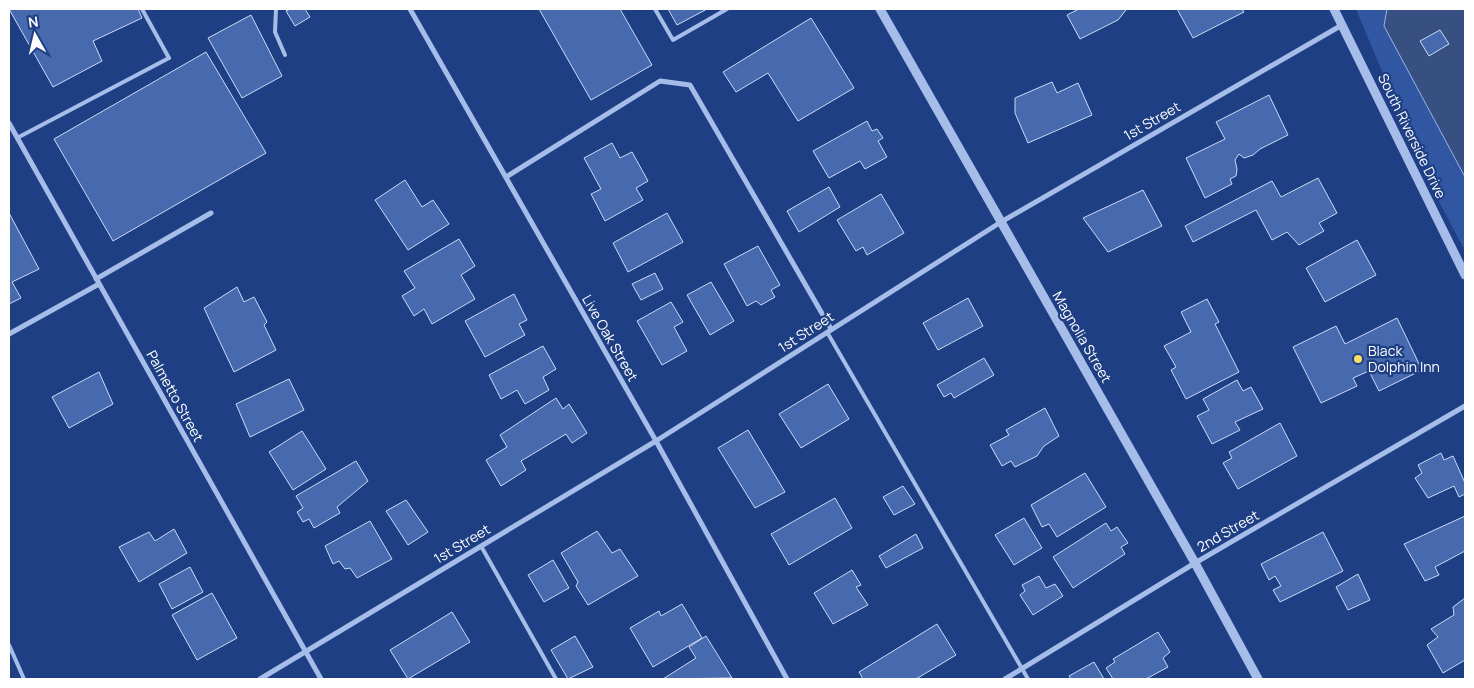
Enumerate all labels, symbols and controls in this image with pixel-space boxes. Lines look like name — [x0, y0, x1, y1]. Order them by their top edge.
north arrow — [10, 10, 60, 60]
text: N — [27, 12, 39, 32]
street label: South Riverside Drive — [1374, 70, 1451, 201]
street label: 1st Street — [1120, 97, 1184, 144]
street label: Magnolia Street — [1049, 288, 1117, 386]
street label: Live Oak Street — [578, 291, 643, 385]
street label: 1st Street — [774, 306, 837, 357]
place label: Black Dolphin Inn — [1368, 341, 1440, 376]
street label: Palmetto Street — [142, 347, 209, 445]
marker: Black Dolphin Inn — [1352, 353, 1364, 365]
street label: 2nd Street — [1193, 505, 1262, 556]
street label: 1st Street — [430, 519, 494, 568]

